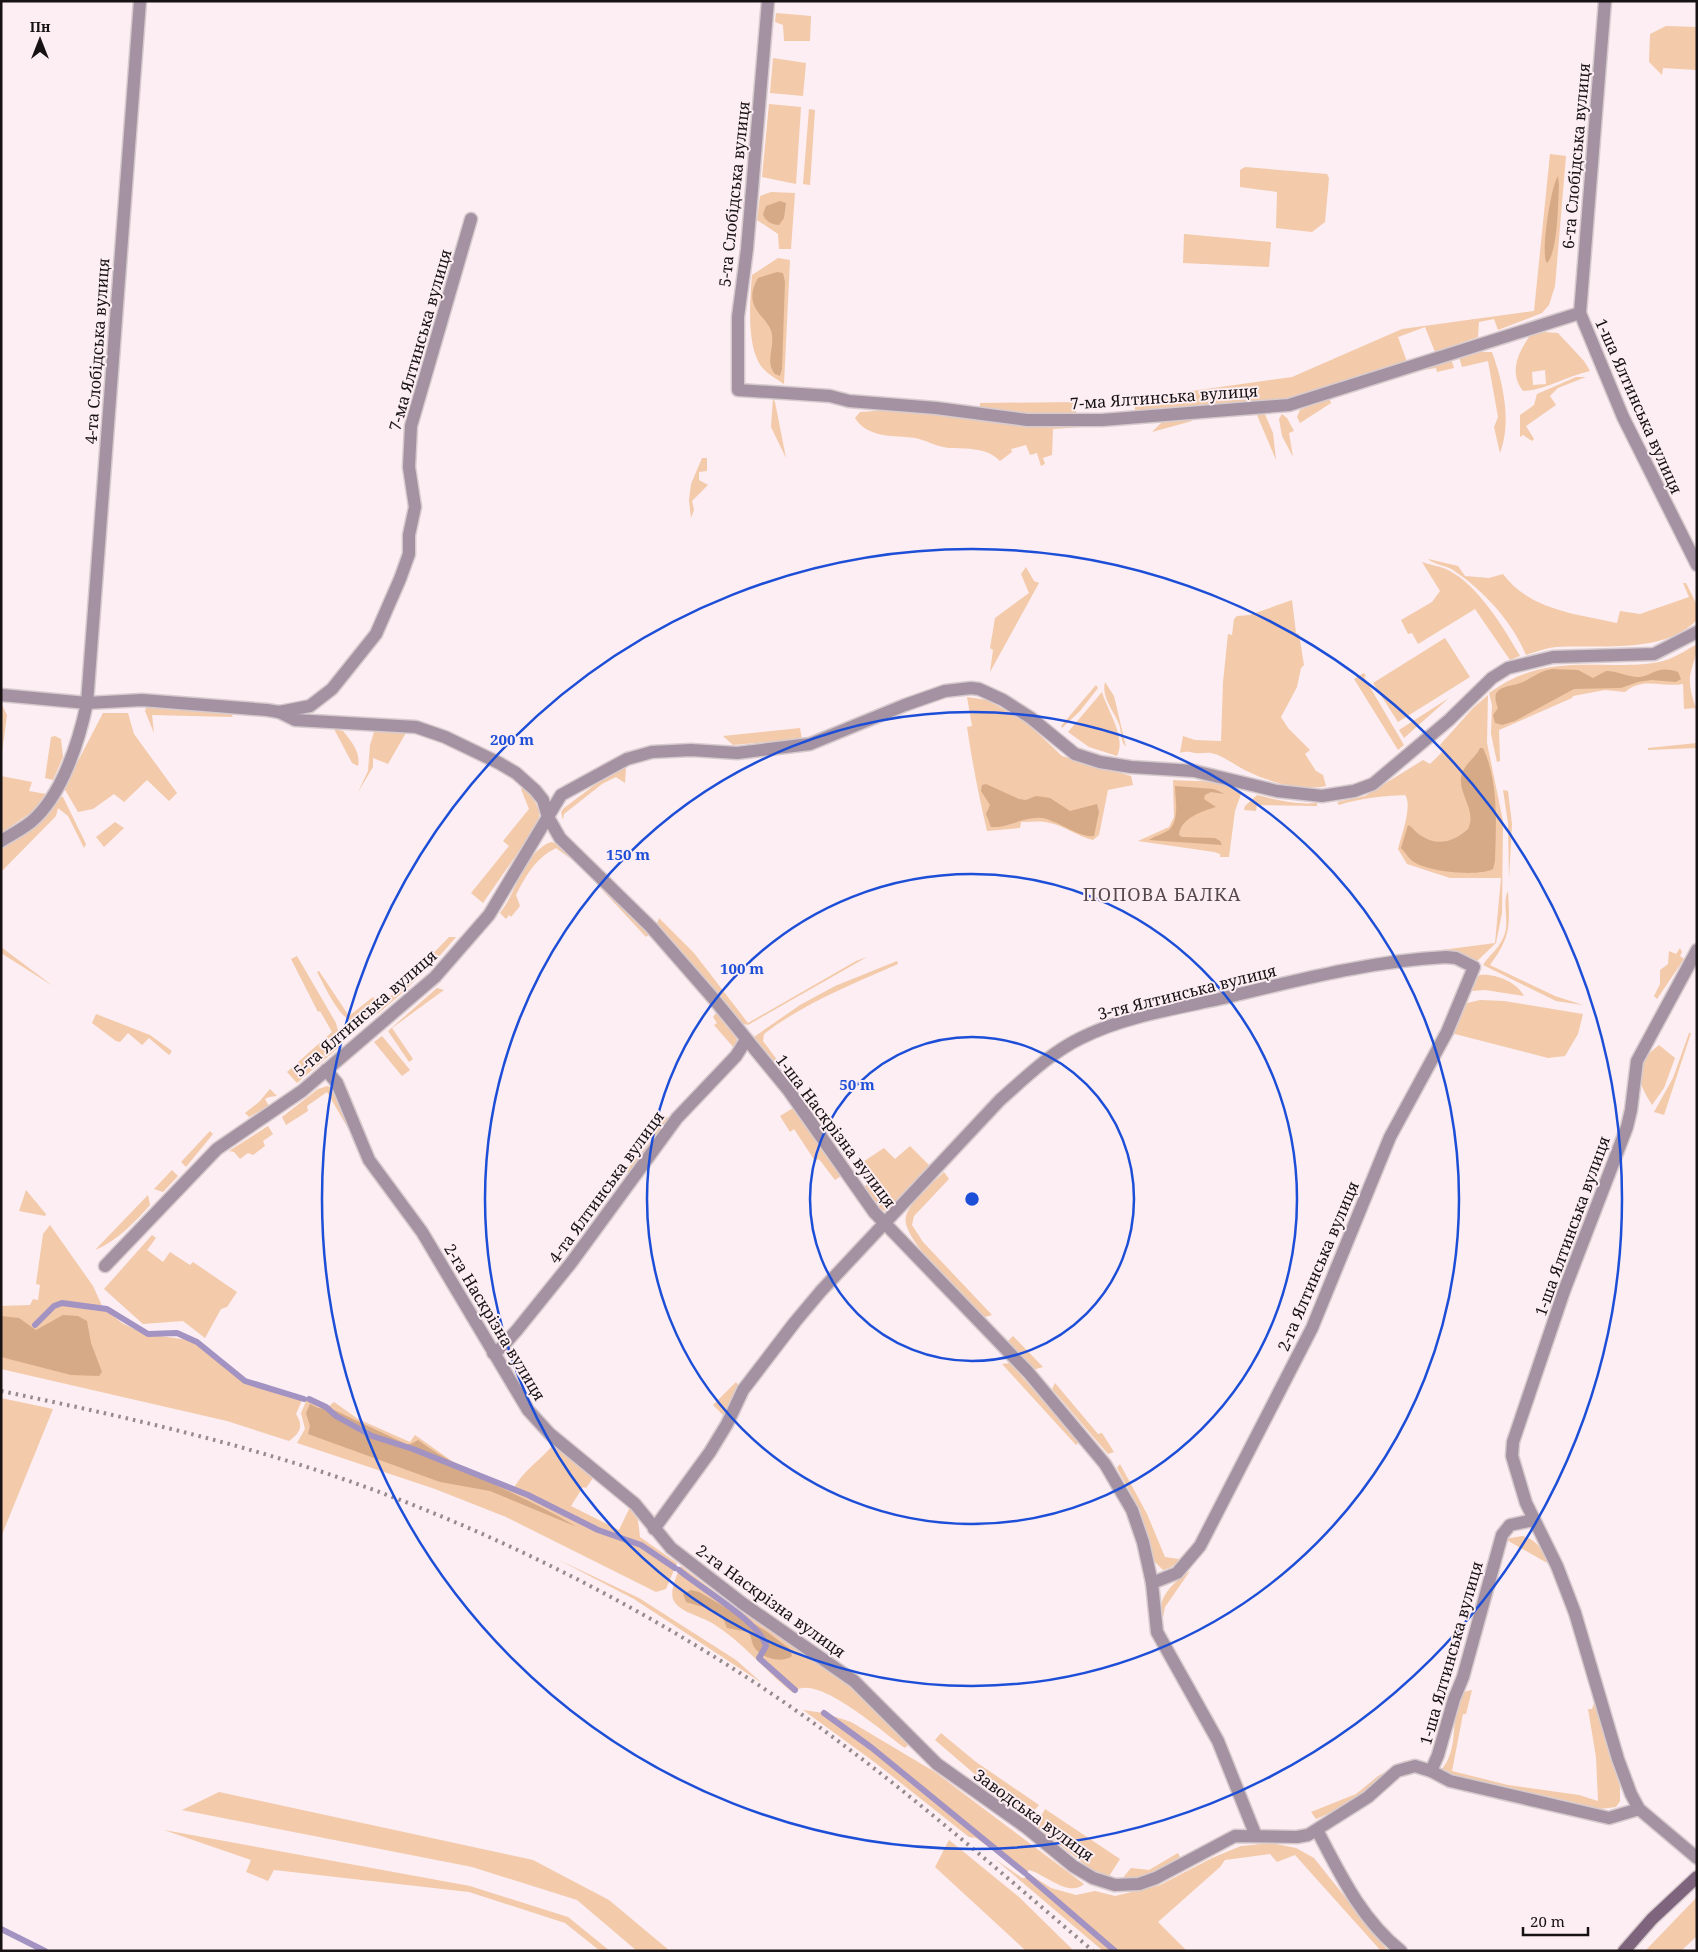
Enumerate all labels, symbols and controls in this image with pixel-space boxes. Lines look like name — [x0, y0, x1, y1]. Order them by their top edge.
north arrow — [15, 15, 65, 65]
text: Пн — [30, 17, 51, 36]
street label: 6-та Слобідська вулиця — [1557, 62, 1595, 250]
street label: 5-та Слобідська вулиця — [713, 100, 755, 288]
street label: 7-ма Ялтинська вулиця — [383, 247, 457, 433]
street label: 4-та Слобідська вулиця — [80, 257, 114, 445]
street label: 1-ша Ялтинська вулиця — [1590, 315, 1688, 497]
street label: 7-ма Ялтинська вулиця — [1069, 379, 1259, 415]
text: 200 m — [490, 729, 534, 749]
text: 150 m — [606, 844, 650, 864]
district label: ПОПОВА БАЛКА — [1083, 882, 1241, 906]
street label: 5-та Ялтинська вулиця — [289, 945, 441, 1081]
text: 100 m — [720, 958, 764, 978]
street label: 3-тя Ялтинська вулиця — [1095, 959, 1279, 1025]
street label: 1-ша Наскрізна вулиця — [771, 1050, 901, 1212]
text: 50 m — [839, 1074, 875, 1094]
street label: 4-та Ялтинська вулиця — [543, 1106, 669, 1268]
street label: 1-ша Ялтинська вулиця — [1529, 1133, 1615, 1319]
street label: 2-га Ялтинська вулиця — [1272, 1178, 1364, 1354]
centre of rings — [963, 1190, 981, 1208]
street label: 2-га Наскрізна вулиця — [439, 1239, 551, 1405]
street label: 2-га Наскрізна вулиця — [692, 1539, 850, 1663]
street label: 1-ша Ялтинська вулиця — [1414, 1559, 1488, 1747]
street label: Заводська вулиця — [969, 1764, 1099, 1866]
scale bar — [1523, 1904, 1588, 1936]
text: 20 m — [1530, 1911, 1565, 1931]

